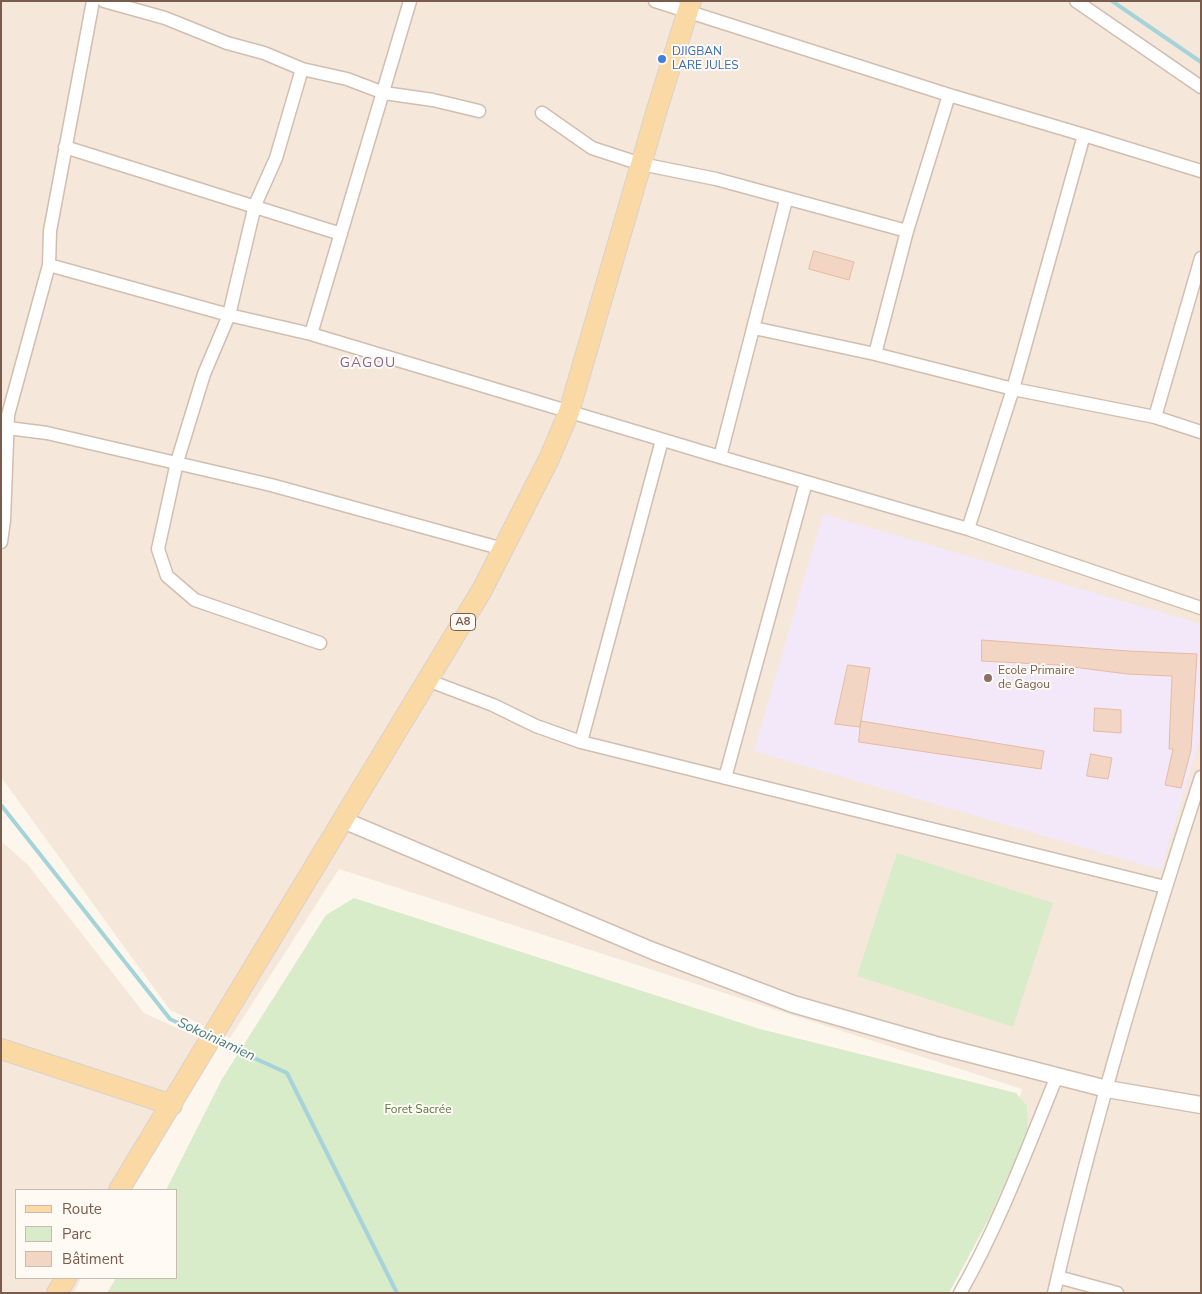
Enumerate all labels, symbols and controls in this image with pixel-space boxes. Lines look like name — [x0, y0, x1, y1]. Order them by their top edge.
place label: DJIGBAN LARE JULES — [672, 45, 739, 73]
marker: DJIGBAN LARE JULES — [656, 53, 668, 65]
district label: GAGOU — [339, 356, 397, 372]
road number: A8 — [450, 614, 476, 630]
place label: Ecole Primaire de Gagou — [998, 664, 1075, 692]
marker: Ecole Primaire de Gagou — [982, 672, 994, 684]
water label: Sokoiniamien — [175, 1015, 257, 1065]
park label: Foret Sacrée — [384, 1103, 452, 1117]
legend — [15, 1189, 178, 1279]
text: Route — [62, 1199, 102, 1219]
text: Parc — [62, 1224, 91, 1244]
text: Bâtiment — [62, 1249, 123, 1269]

